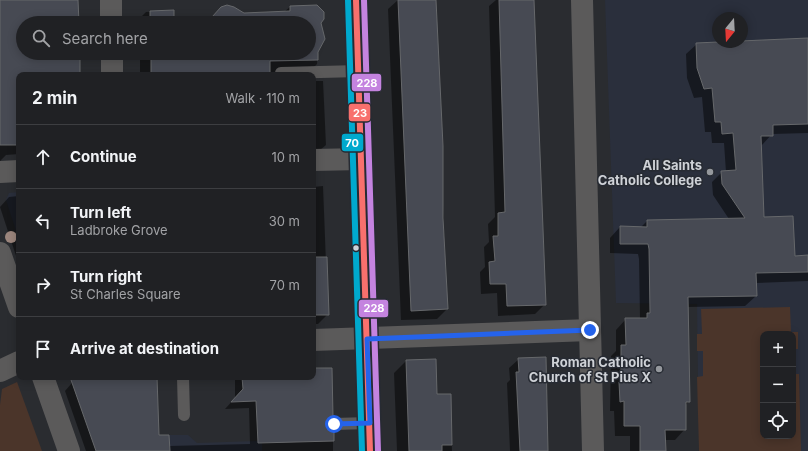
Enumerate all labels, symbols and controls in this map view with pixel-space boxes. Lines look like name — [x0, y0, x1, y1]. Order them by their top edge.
north arrow — [712, 12, 748, 48]
search box — [16, 16, 316, 60]
icon: search — [30, 27, 52, 49]
text: Search here — [62, 29, 148, 48]
line badge: 228 — [351, 73, 382, 92]
text: 228 — [356, 76, 378, 90]
text: 2 min — [32, 88, 77, 108]
text: Walk · 110 m — [225, 90, 300, 106]
line badge: 23 — [348, 103, 371, 122]
text: 23 — [353, 106, 367, 120]
line badge: 70 — [341, 133, 364, 152]
text: 70 — [345, 136, 359, 150]
icon: ahead — [32, 146, 54, 168]
text: Continue — [70, 147, 137, 166]
text: 10 m — [271, 149, 300, 165]
place label: All Saints Catholic College — [598, 157, 702, 188]
marker: All Saints Catholic College — [705, 167, 715, 177]
text: Turn left — [70, 203, 131, 222]
icon: left — [32, 210, 54, 232]
text: 30 m — [269, 213, 300, 229]
text: Ladbroke Grove — [70, 222, 168, 238]
unlabelled marker — [351, 243, 361, 253]
text: Turn right — [70, 267, 142, 286]
icon: right — [32, 274, 54, 296]
text: 70 m — [270, 277, 300, 293]
text: St Charles Square — [70, 286, 181, 302]
line badge: 228 — [358, 299, 389, 318]
text: 228 — [363, 301, 385, 315]
route end — [581, 321, 599, 339]
map controls — [760, 331, 796, 439]
button: + — [760, 331, 796, 367]
icon: arrive — [32, 338, 54, 360]
text: Arrive at destination — [70, 339, 219, 358]
place label: Roman Catholic Church of St Pius X — [529, 354, 651, 385]
marker: Roman Catholic Church of St Pius X — [654, 364, 664, 374]
button: − — [760, 367, 796, 403]
button: locate — [760, 403, 796, 439]
route start — [325, 415, 343, 433]

